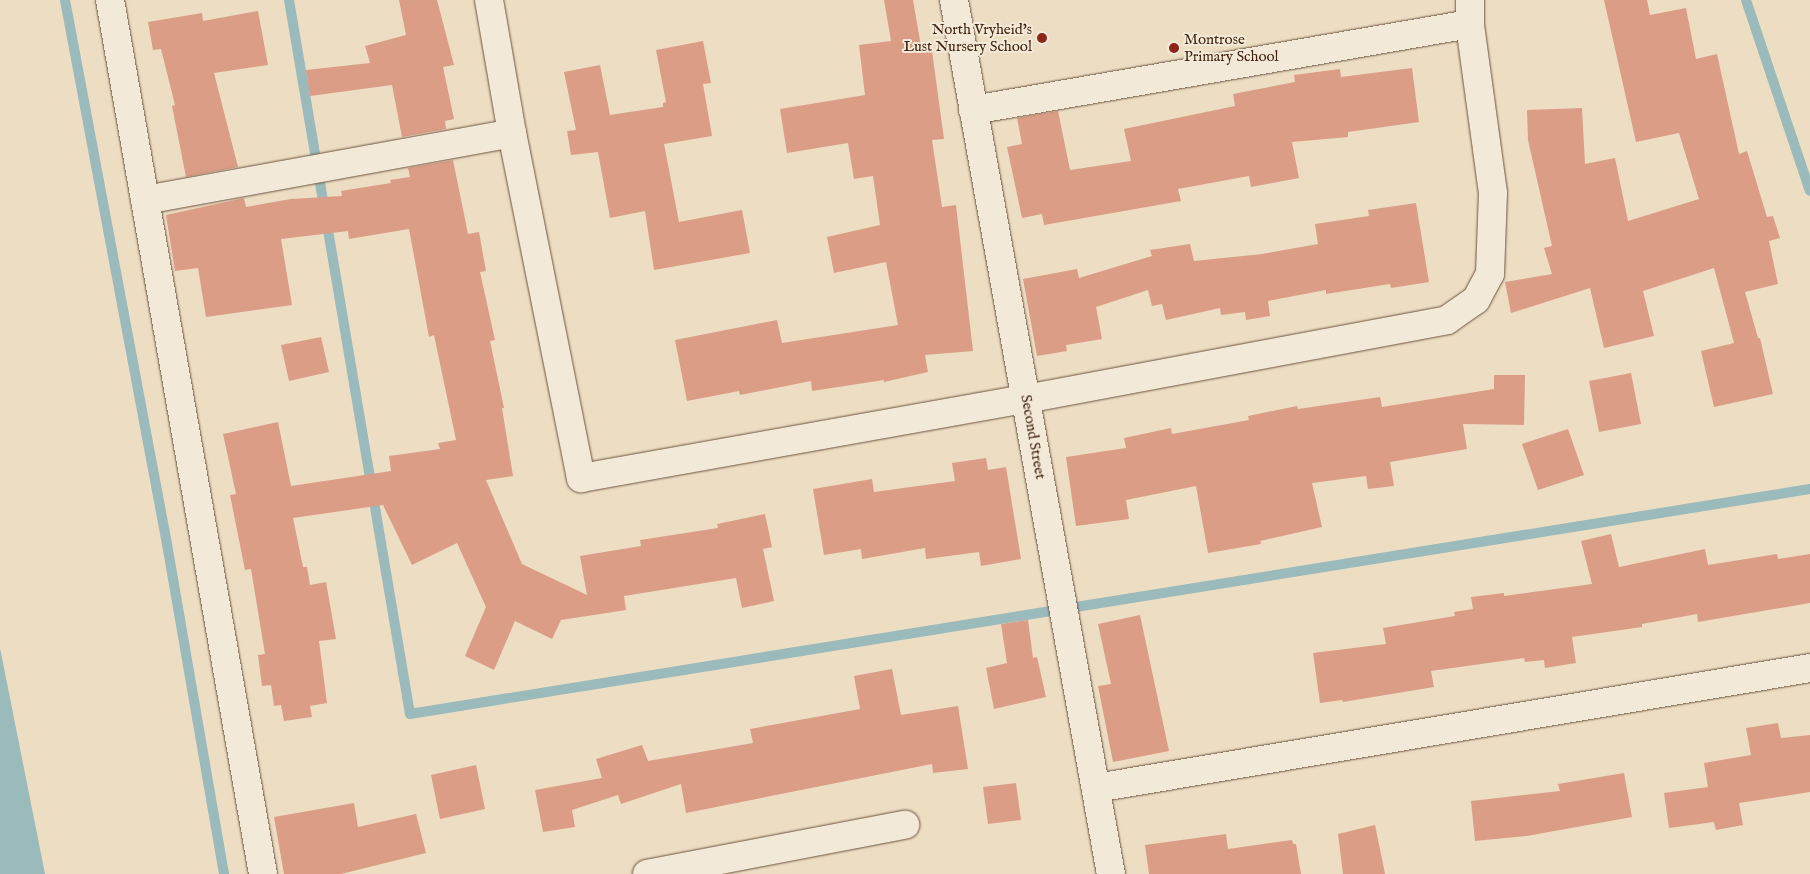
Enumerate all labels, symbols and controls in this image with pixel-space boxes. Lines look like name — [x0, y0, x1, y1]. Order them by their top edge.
place label: North Vryheid's Lust Nursery School — [903, 20, 1032, 55]
place label: Montrose Primary School — [1184, 30, 1279, 65]
marker: North Vryheid's Lust Nursery School — [1036, 32, 1048, 44]
marker: Montrose Primary School — [1168, 42, 1180, 54]
street label: Second Street — [1017, 393, 1049, 481]

